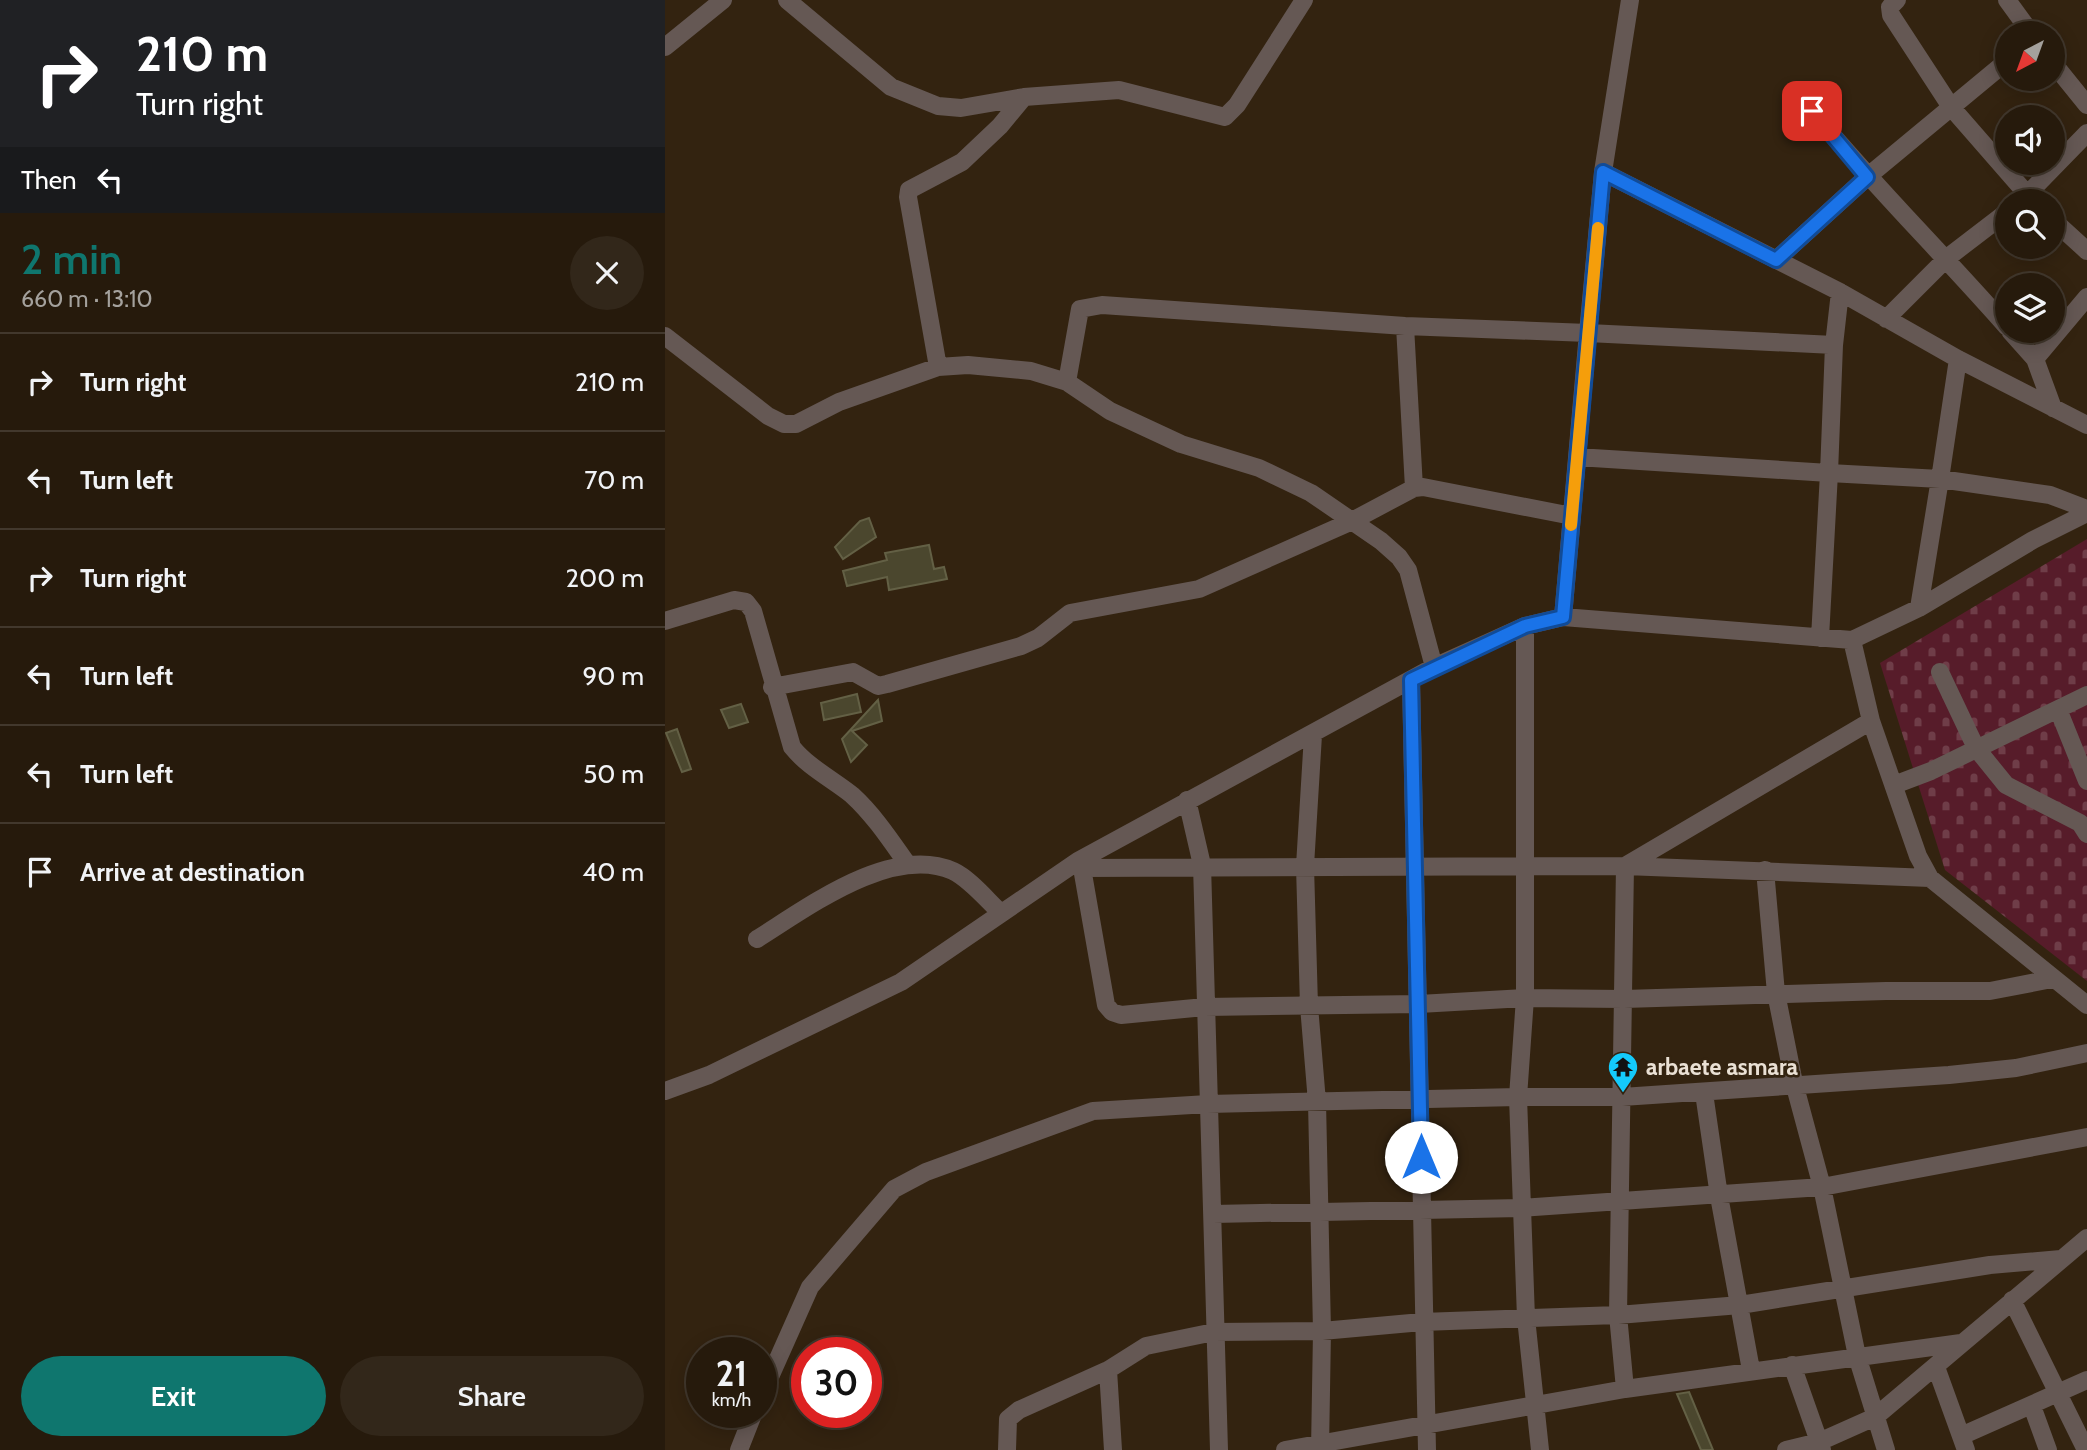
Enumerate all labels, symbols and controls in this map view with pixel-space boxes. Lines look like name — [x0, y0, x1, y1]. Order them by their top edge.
north arrow — [1995, 21, 2065, 91]
map controls — [1995, 21, 2065, 343]
text: 210 m — [136, 24, 268, 83]
icon: right — [21, 28, 112, 119]
pin — [1782, 81, 1842, 141]
text: Turn right — [136, 84, 263, 123]
icon: arrive — [1793, 92, 1831, 130]
button: sound — [1995, 105, 2065, 175]
icon: left — [91, 161, 129, 199]
text: Then — [21, 164, 77, 196]
button: search — [1995, 189, 2065, 259]
text: 2 min — [21, 233, 122, 285]
button: close — [570, 236, 644, 310]
button: layers — [1995, 273, 2065, 343]
text: 660 m · 13:10 — [21, 285, 153, 313]
icon: right — [21, 363, 59, 401]
text: Turn right — [80, 366, 186, 398]
text: 210 m — [575, 366, 644, 398]
icon: left — [21, 461, 59, 499]
text: Turn left — [80, 464, 173, 496]
text: 70 m — [584, 464, 644, 496]
icon: right — [21, 559, 59, 597]
text: Turn right — [80, 562, 186, 594]
text: 200 m — [565, 562, 644, 594]
icon: left — [21, 657, 59, 695]
text: Turn left — [80, 660, 173, 692]
text: 90 m — [582, 660, 644, 692]
icon: left — [21, 755, 59, 793]
text: Turn left — [80, 758, 173, 790]
text: 50 m — [583, 758, 644, 790]
icon: arrive — [21, 853, 59, 891]
text: Arrive at destination — [80, 856, 305, 888]
text: 40 m — [582, 856, 644, 888]
temple icon: arbaete asmara — [1606, 1050, 1640, 1094]
place label: arbaete asmara — [1646, 1053, 1798, 1081]
position arrow — [1384, 1120, 1458, 1194]
speed limit sign: 30 — [791, 1337, 882, 1428]
text: 21 — [716, 1352, 747, 1395]
button: Exit — [21, 1356, 326, 1436]
button: Share — [340, 1356, 644, 1436]
text: km/h — [712, 1389, 751, 1411]

